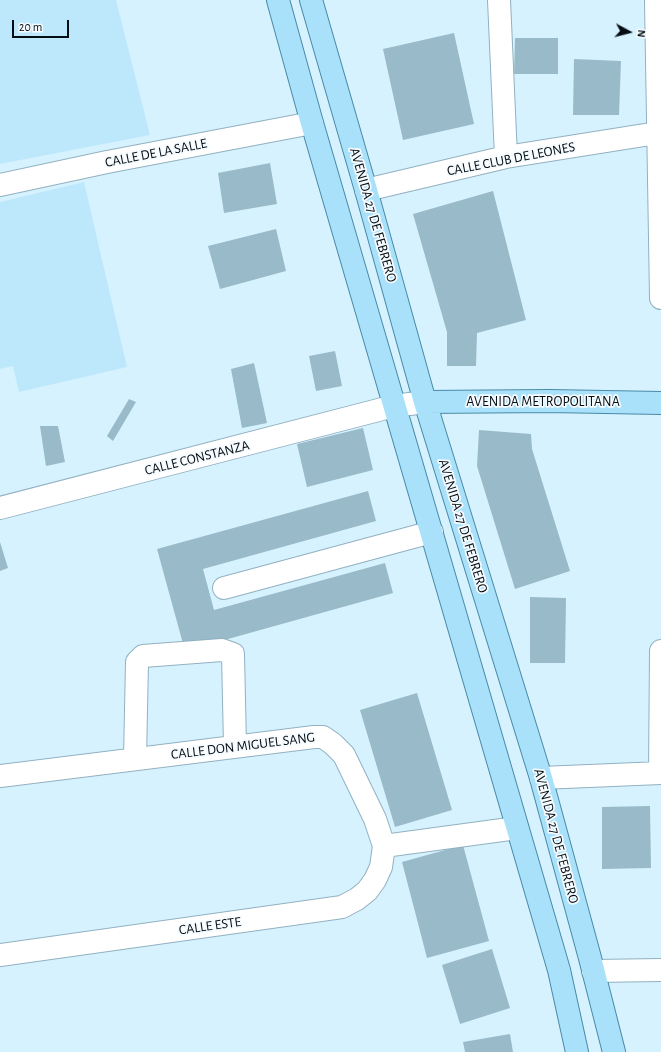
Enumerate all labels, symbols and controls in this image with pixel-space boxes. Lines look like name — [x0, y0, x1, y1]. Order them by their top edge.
scale bar — [14, 12, 71, 38]
north arrow — [609, 12, 649, 52]
text: 20 m — [19, 21, 42, 33]
text: N — [635, 29, 647, 38]
street label: CALLE DE LA SALLE — [104, 135, 208, 171]
street label: CALLE CLUB DE LEONES — [446, 138, 576, 180]
street label: AVENIDA 27 DE FEBRERO — [346, 146, 400, 284]
street label: AVENIDA METROPOLITANA — [466, 394, 620, 410]
street label: CALLE CONSTANZA — [143, 437, 251, 479]
street label: AVENIDA 27 DE FEBRERO — [435, 457, 491, 595]
street label: CALLE DON MIGUEL SANG — [170, 729, 316, 763]
street label: AVENIDA 27 DE FEBRERO — [530, 767, 582, 905]
street label: CALLE ESTE — [178, 913, 242, 939]

